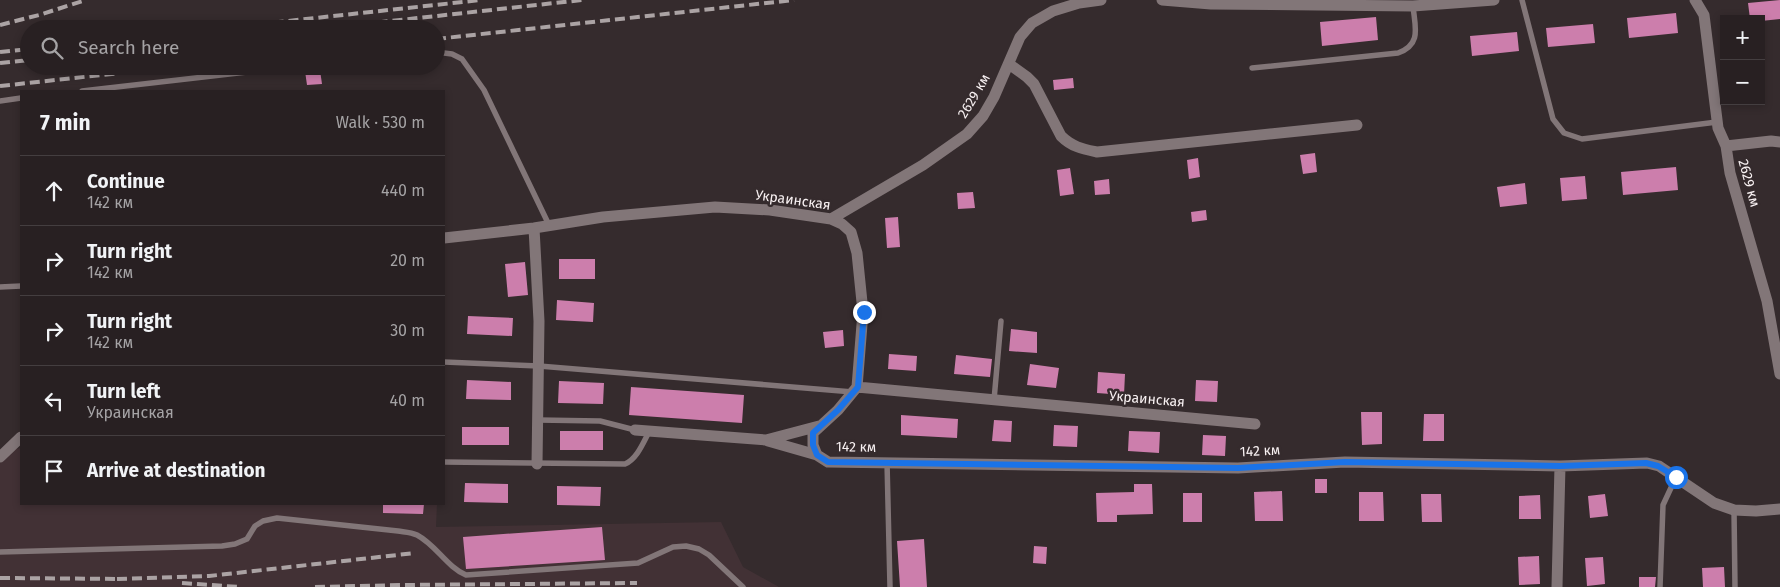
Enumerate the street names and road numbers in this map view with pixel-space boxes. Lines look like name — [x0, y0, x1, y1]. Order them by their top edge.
street label: 2629 км — [954, 71, 994, 121]
street label: 2629 км — [1734, 157, 1764, 209]
street label: Украинская — [754, 186, 832, 214]
street label: Украинская — [1108, 387, 1186, 411]
street label: 142 км — [836, 438, 876, 456]
street label: 142 км — [1239, 441, 1281, 461]

